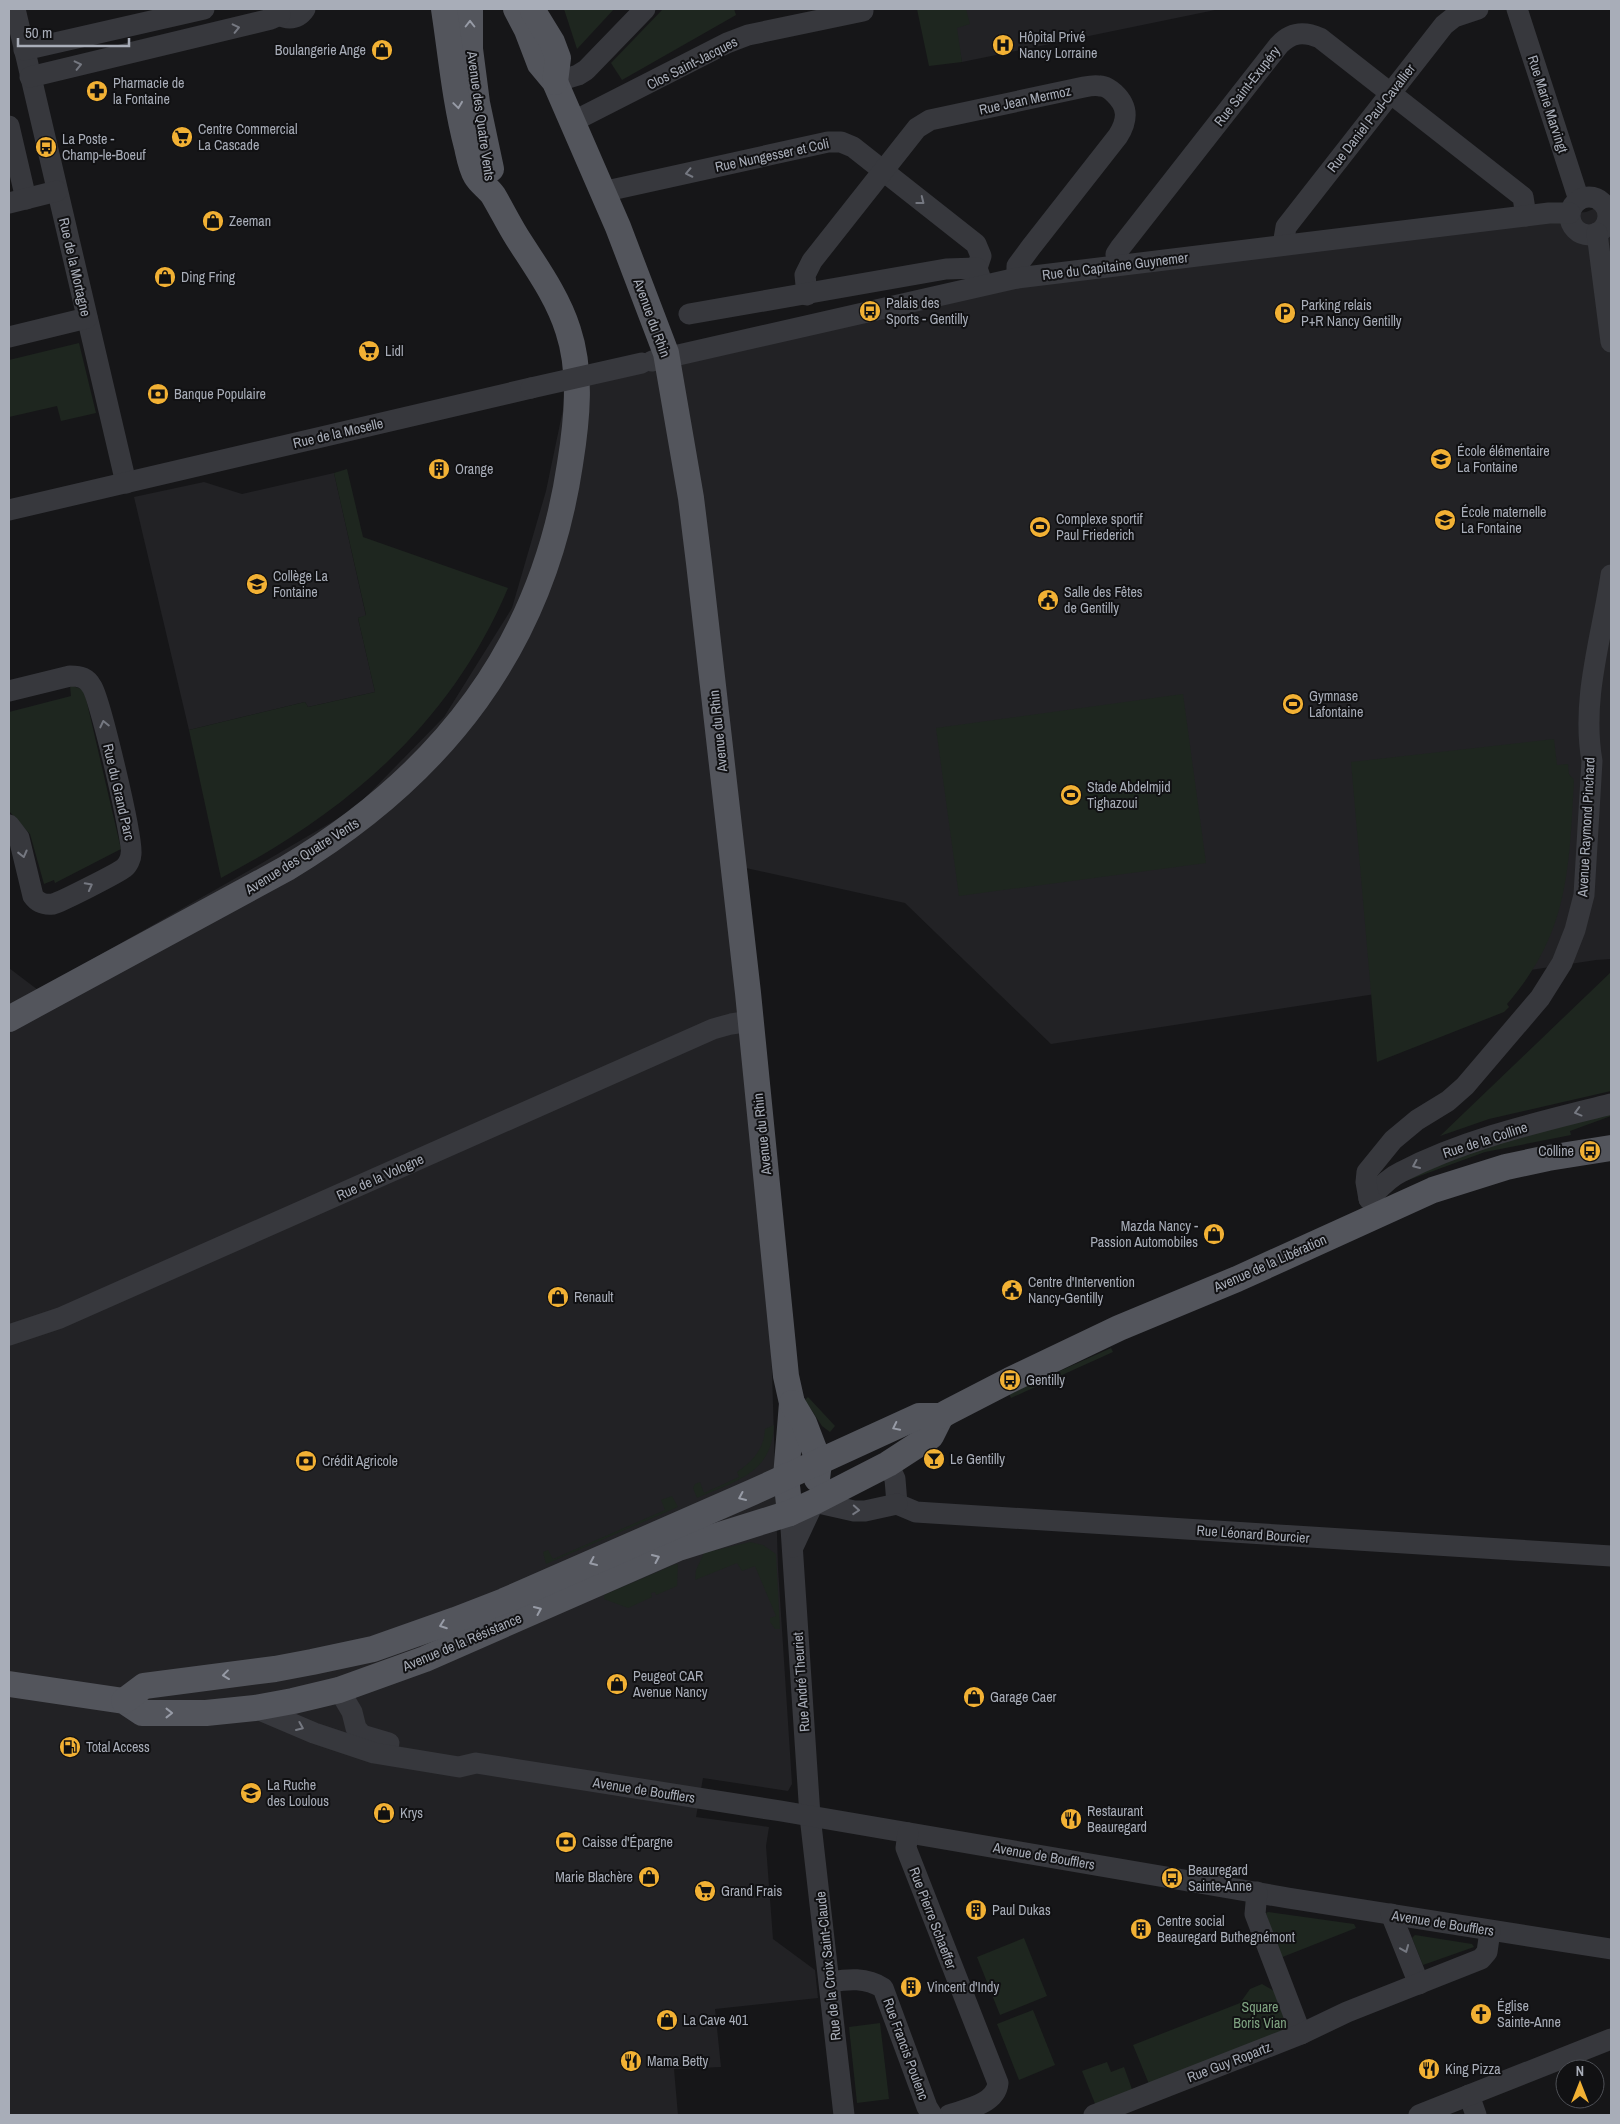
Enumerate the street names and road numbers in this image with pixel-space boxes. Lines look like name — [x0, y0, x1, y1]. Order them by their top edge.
street label: Clos Saint-Jacques — [644, 32, 741, 94]
street label: Rue Saint-Exupéry — [1210, 42, 1284, 130]
street label: Avenue des Quatre Vents — [463, 49, 499, 182]
street label: Rue Marie Marvingt — [1524, 53, 1572, 155]
street label: Rue Daniel Paul-Cavallier — [1323, 60, 1419, 176]
street label: Rue Jean Mermoz — [977, 81, 1073, 119]
street label: Rue Nungesser et Coli — [713, 134, 831, 176]
street label: Rue de la Mortagne — [55, 216, 95, 318]
street label: Rue du Capitaine Guynemer — [1041, 248, 1189, 284]
street label: Avenue du Rhin — [629, 275, 675, 360]
street label: Rue de la Moselle — [291, 414, 385, 452]
street label: Avenue du Rhin — [705, 689, 731, 774]
street label: Rue du Grand Parc — [99, 742, 139, 842]
street label: Avenue Raymond Pinchard — [1573, 757, 1599, 898]
street label: Avenue des Quatre Vents — [241, 814, 362, 899]
street label: Avenue du Rhin — [749, 1092, 775, 1177]
street label: Rue de la Colline — [1440, 1118, 1530, 1162]
street label: Rue de la Vologne — [333, 1150, 427, 1204]
street label: Avenue de la Libération — [1210, 1230, 1329, 1296]
street label: Rue Léonard Bourcier — [1196, 1521, 1310, 1547]
street label: Avenue de la Résistance — [399, 1609, 524, 1676]
street label: Rue André Theuriet — [789, 1631, 813, 1733]
street label: Avenue de Boufflers — [591, 1773, 697, 1807]
street label: Avenue de Boufflers — [991, 1838, 1097, 1874]
street label: Rue Pierre Schaeffer — [905, 1865, 961, 1972]
street label: Rue de la Croix Saint-Claude — [811, 1890, 845, 2042]
street label: Avenue de Boufflers — [1390, 1906, 1496, 1940]
street label: Rue Francis Poulenc — [879, 1996, 933, 2103]
street label: Rue Guy Ropartz — [1184, 2038, 1274, 2086]

